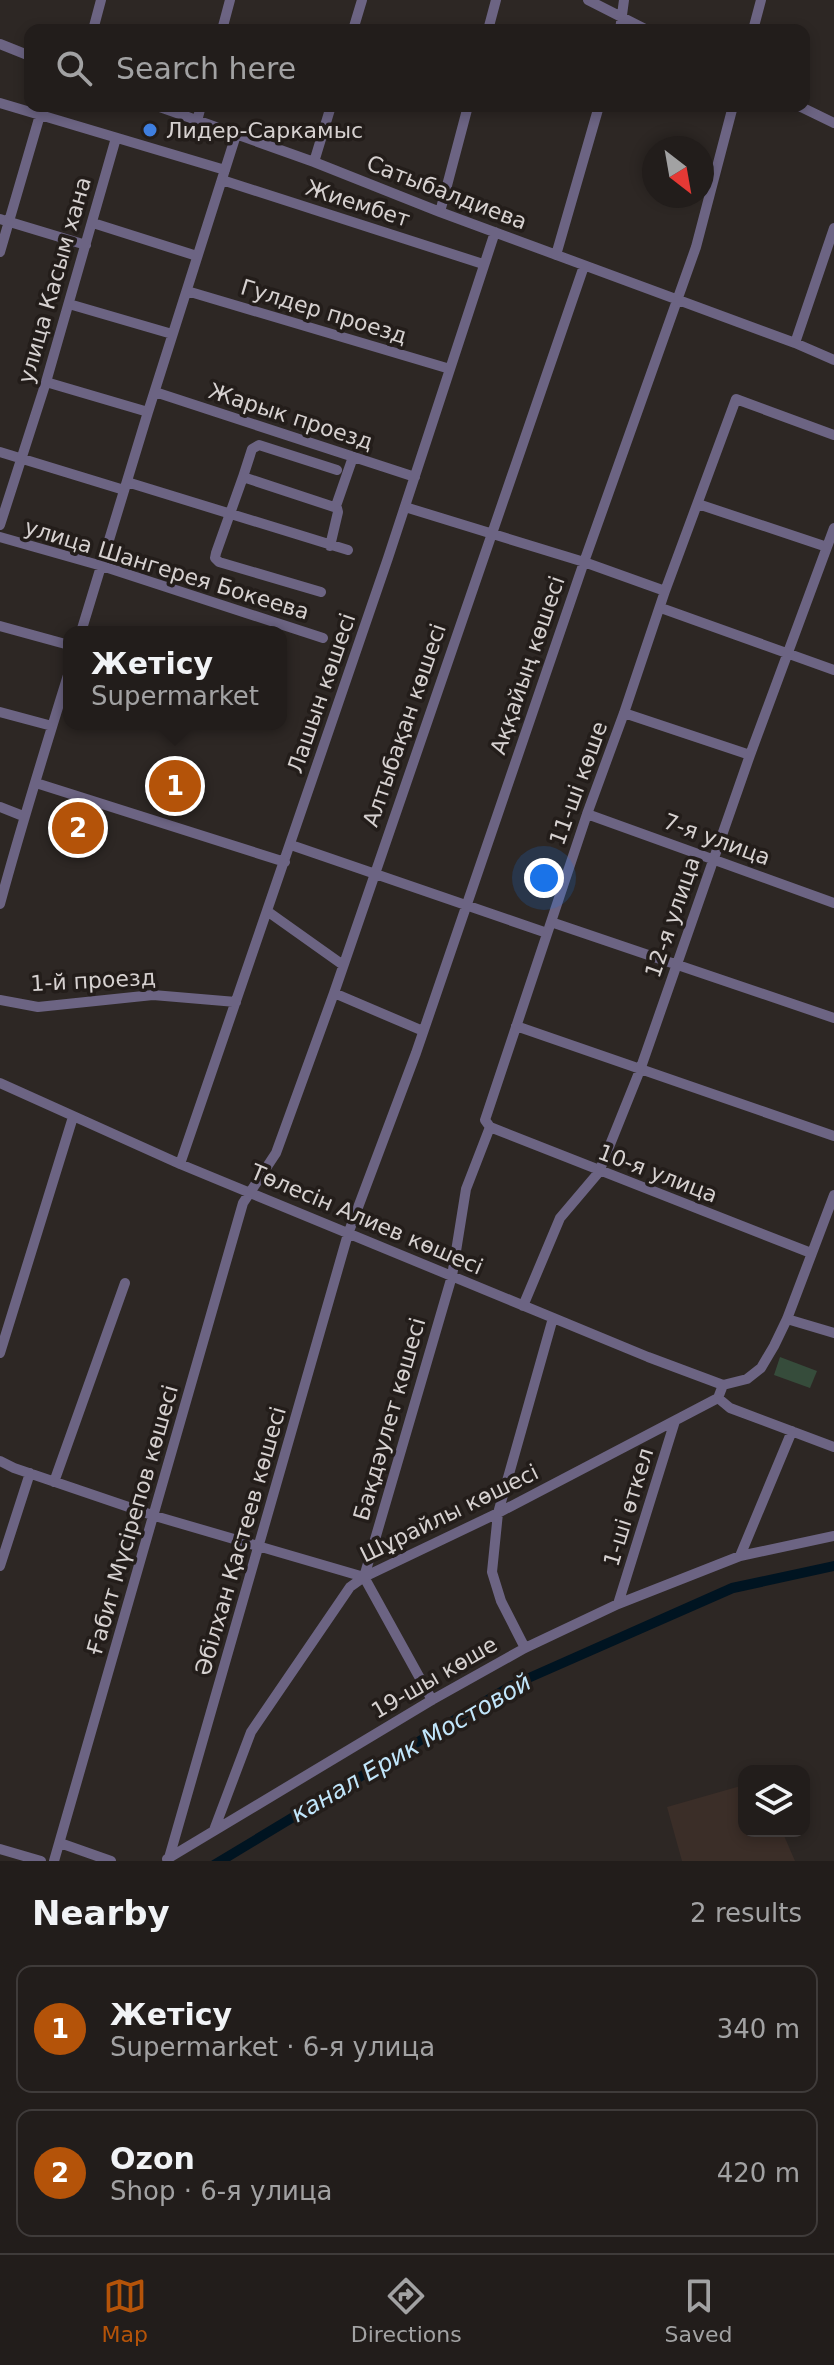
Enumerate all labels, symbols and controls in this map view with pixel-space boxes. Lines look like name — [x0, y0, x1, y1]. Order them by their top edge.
search box — [24, 24, 810, 112]
icon: search — [52, 46, 96, 90]
text: Search here — [116, 51, 296, 86]
place label: Лидер-Саркамыс — [166, 118, 363, 143]
marker: Лидер-Саркамыс — [141, 121, 159, 139]
north arrow — [642, 136, 714, 208]
street label: Сатыбалдиева — [363, 150, 530, 235]
street label: улица Касым хана — [13, 174, 96, 386]
street label: Жиембет — [303, 175, 413, 232]
street label: Гулдер проезд — [238, 274, 410, 349]
street label: Жарык проезд — [206, 378, 376, 455]
street label: улица Шангерея Бокеева — [21, 514, 312, 625]
street label: Аққайың көшесі — [485, 573, 570, 758]
street label: Лашын көшесі — [282, 610, 361, 776]
street label: Алтыбақан көшесі — [358, 620, 451, 830]
popup — [63, 626, 287, 730]
text: Жетісу — [91, 646, 213, 681]
text: Supermarket — [91, 681, 259, 711]
street label: 11-ші көше — [545, 718, 612, 848]
pin: 1 — [149, 756, 201, 816]
pin: 2 — [52, 798, 104, 858]
street label: 7-я улица — [660, 809, 774, 870]
street label: 12-я улица — [640, 854, 705, 981]
your location — [524, 858, 564, 898]
street label: 1-й проезд — [30, 965, 156, 996]
street label: 10-я улица — [595, 1139, 721, 1208]
street label: Төлесін Алиев көшесі — [246, 1159, 487, 1280]
street label: Бақдәулет көшесi — [349, 1315, 430, 1523]
street label: Ғабит Мүсірепов көшесi — [82, 1382, 183, 1658]
street label: Әбілхан Қастеев көшесi — [190, 1404, 291, 1678]
street label: 1-шi өткел — [599, 1445, 658, 1569]
street label: Шұрайлы көшесі — [356, 1459, 542, 1568]
street label: 19-шы көше — [367, 1631, 501, 1723]
water label: канал Ерик Мостовой — [286, 1668, 536, 1828]
map controls — [738, 1765, 810, 1837]
button: layers — [738, 1765, 810, 1837]
text: Nearby — [32, 1893, 170, 1933]
text: 2 results — [690, 1898, 802, 1928]
text: Жетісу — [110, 1997, 232, 2032]
text: 1 — [51, 2014, 69, 2044]
text: 340 m — [717, 2014, 800, 2044]
text: Supermarket · 6-я улица — [110, 2032, 435, 2062]
text: Ozon — [110, 2141, 195, 2176]
text: 2 — [51, 2158, 69, 2188]
text: 420 m — [717, 2158, 800, 2188]
text: Shop · 6-я улица — [110, 2176, 333, 2206]
tab: Map — [101, 2274, 148, 2347]
tab: Directions — [351, 2274, 462, 2347]
tab: Saved — [665, 2274, 733, 2347]

